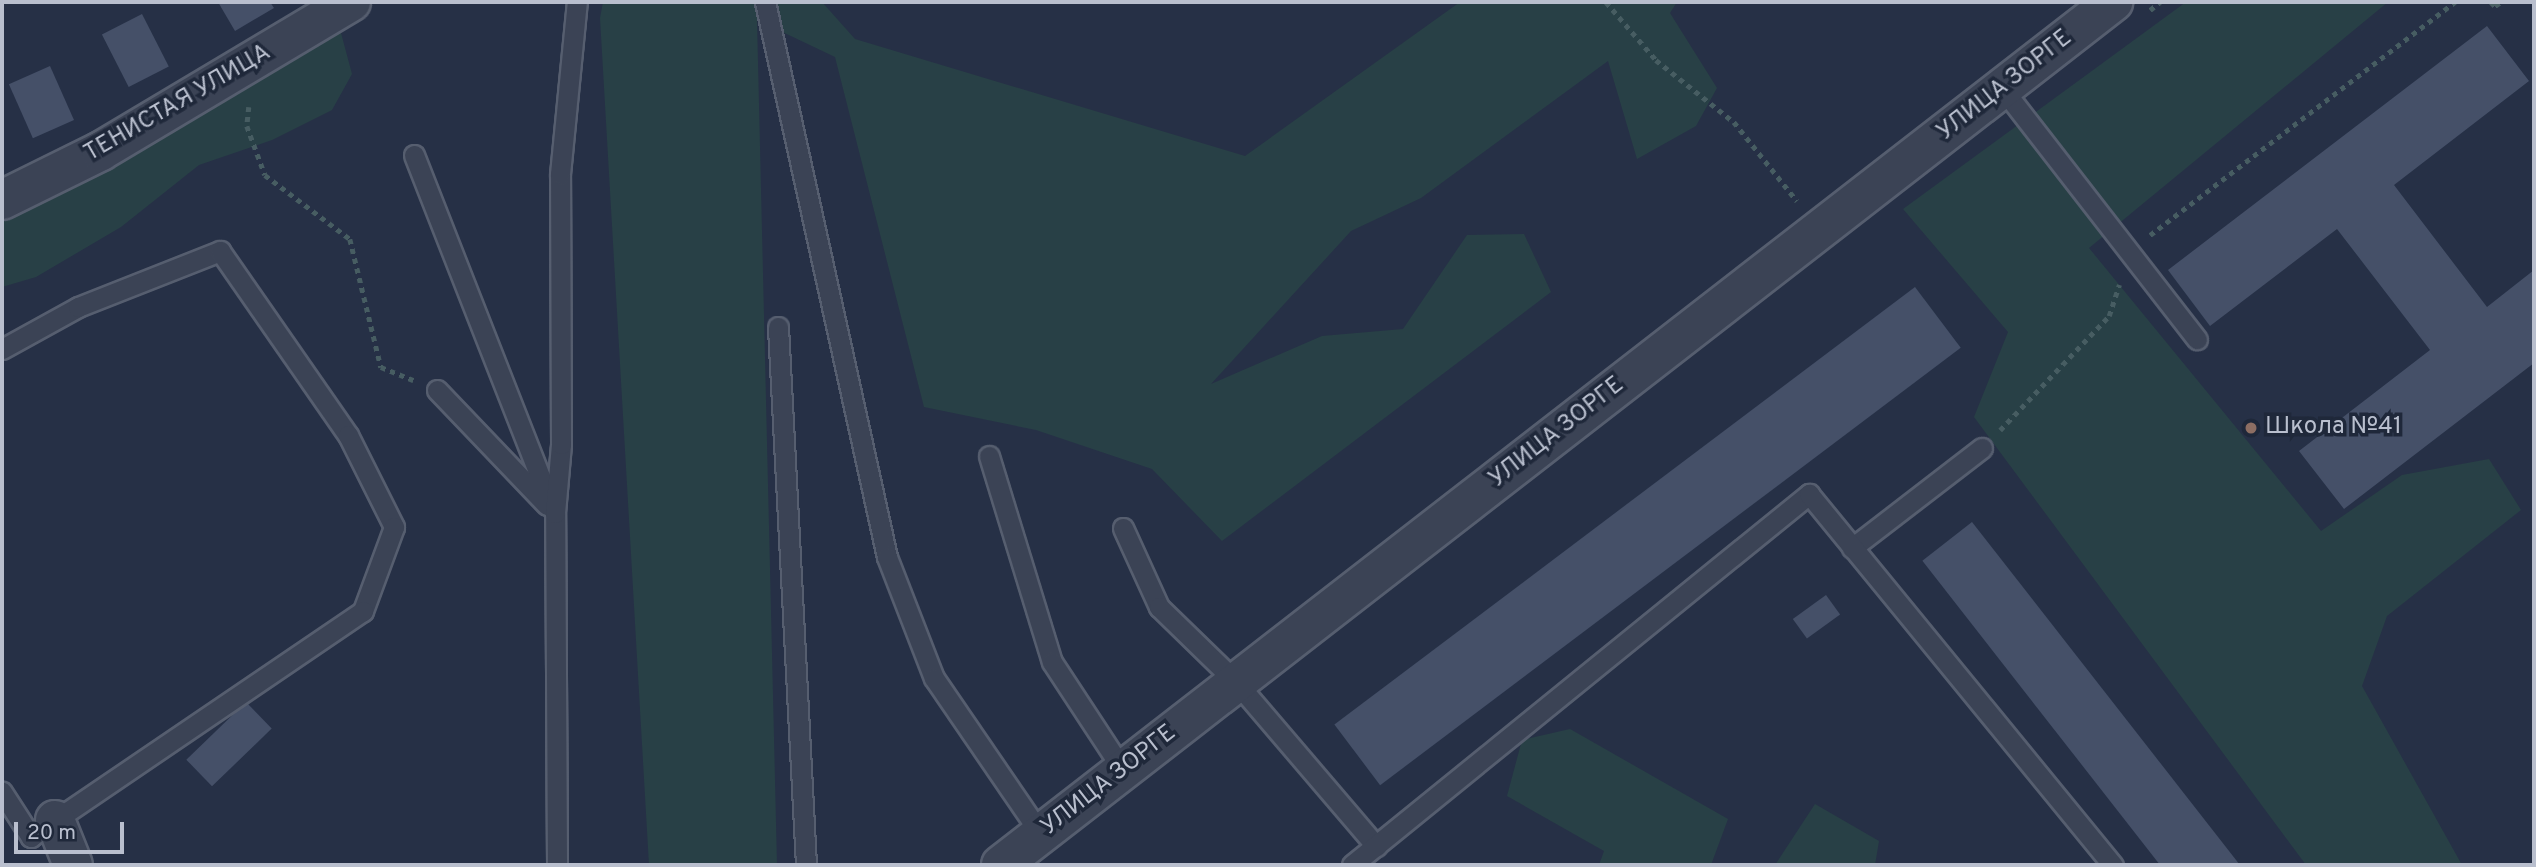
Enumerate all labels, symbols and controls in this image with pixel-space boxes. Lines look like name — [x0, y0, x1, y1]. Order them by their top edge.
street label: УЛИЦА ЗОРГЕ — [1931, 24, 2079, 148]
street label: ТЕНИСТАЯ УЛИЦА — [80, 39, 276, 169]
street label: УЛИЦА ЗОРГЕ — [1483, 371, 1631, 495]
place label: Школа №41 — [2265, 414, 2402, 442]
marker: Школа №41 — [2243, 420, 2259, 436]
street label: УЛИЦА ЗОРГЕ — [1035, 719, 1183, 843]
scale bar — [18, 808, 128, 852]
text: 20 m — [27, 820, 76, 847]

